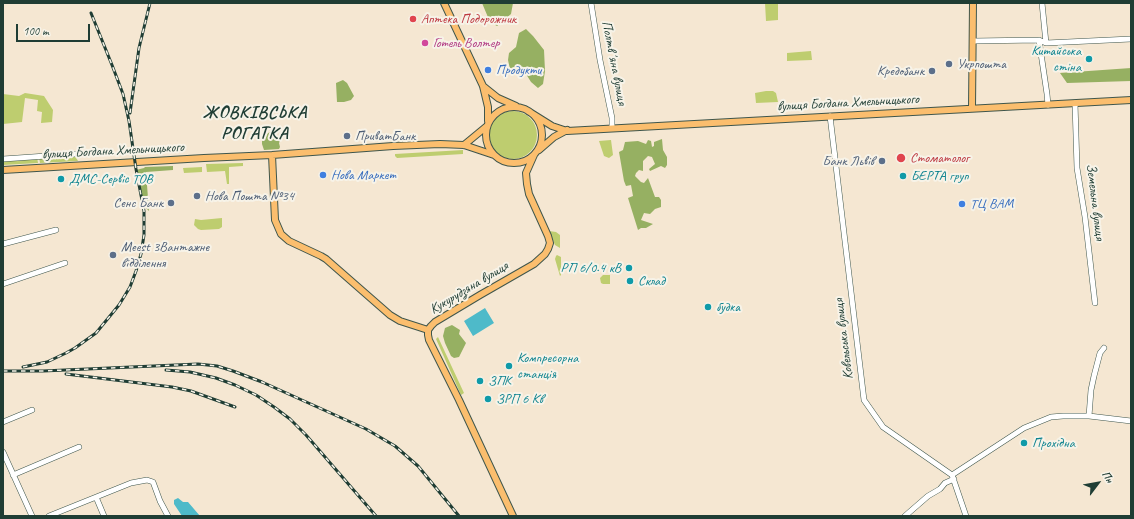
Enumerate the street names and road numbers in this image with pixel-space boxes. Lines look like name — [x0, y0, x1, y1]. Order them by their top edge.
street label: Полтвʼяна вулиця — [598, 20, 630, 106]
street label: вулиця Богдана Хмельницького — [777, 91, 919, 115]
street label: вулиця Богдана Хмельницького — [42, 139, 184, 163]
street label: Земельна вулиця — [1082, 163, 1108, 241]
street label: Кукурудзяна вулиця — [427, 258, 511, 318]
street label: Ковельська вулиця — [831, 298, 857, 380]

